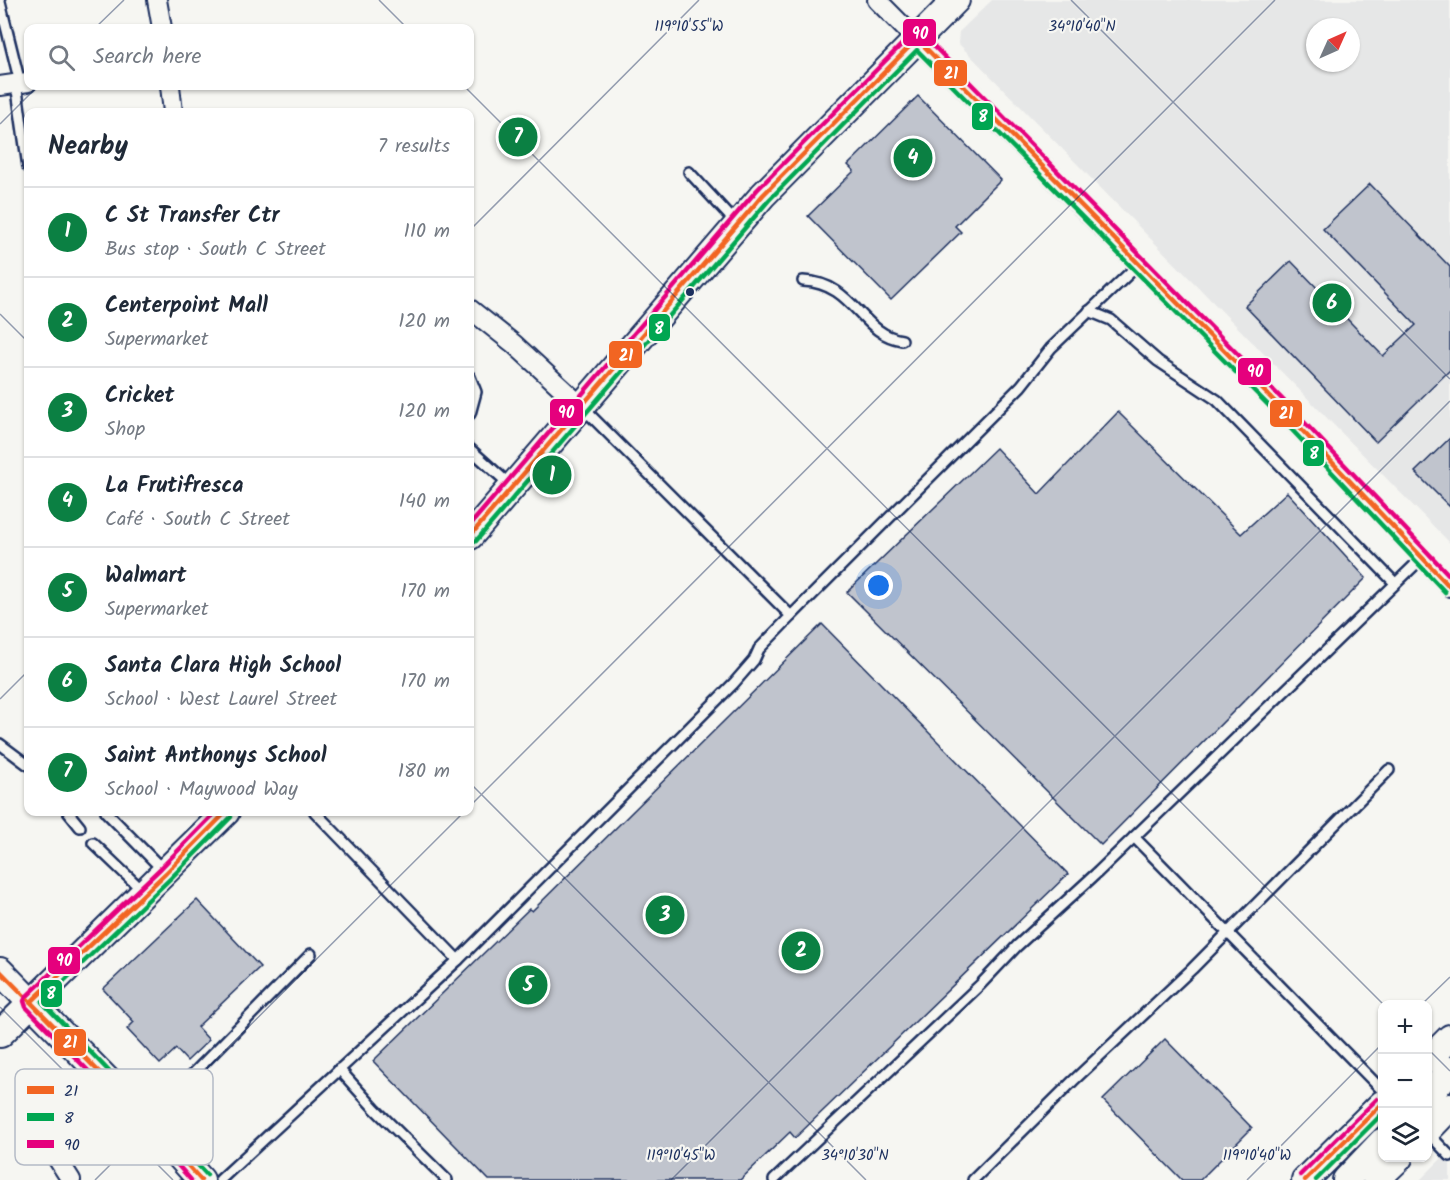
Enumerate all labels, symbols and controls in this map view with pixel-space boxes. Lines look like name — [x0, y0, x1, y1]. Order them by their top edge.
text: 119°10'55"W — [654, 15, 724, 39]
text: 34°10'40"N — [1048, 15, 1116, 39]
line badge: 90 — [902, 18, 937, 47]
north arrow — [1306, 18, 1360, 72]
text: 90 — [912, 22, 929, 47]
search box — [24, 24, 474, 90]
text: Search here — [93, 40, 201, 75]
icon: search — [45, 41, 78, 74]
line badge: 21 — [933, 59, 968, 87]
text: 21 — [944, 62, 958, 87]
line badge: 8 — [971, 102, 994, 131]
text: 8 — [978, 105, 988, 130]
pin: 7 — [498, 114, 538, 160]
text: Nearby — [48, 126, 128, 168]
text: 7 results — [378, 131, 450, 163]
pin: 4 — [894, 136, 932, 180]
text: C St Transfer Ctr — [105, 199, 279, 234]
text: 1 — [64, 216, 71, 248]
text: 110 m — [404, 216, 450, 248]
text: Bus stop · South C Street — [105, 234, 326, 266]
pin: 6 — [1312, 280, 1352, 326]
unlabelled marker — [684, 286, 696, 298]
text: Centerpoint Mall — [105, 289, 268, 324]
text: 2 — [62, 306, 73, 338]
text: 120 m — [398, 306, 450, 338]
line badge: 8 — [648, 313, 671, 342]
text: 8 — [654, 317, 664, 342]
text: Supermarket — [105, 324, 208, 356]
line badge: 21 — [608, 340, 643, 369]
text: 21 — [619, 344, 633, 369]
line badge: 90 — [1237, 357, 1272, 386]
text: 90 — [1247, 360, 1264, 385]
text: Cricket — [105, 379, 175, 414]
text: 3 — [62, 396, 73, 428]
text: 120 m — [398, 396, 450, 428]
line badge: 90 — [549, 398, 584, 427]
line badge: 21 — [1269, 399, 1303, 428]
text: 90 — [558, 401, 575, 426]
text: 21 — [1279, 402, 1293, 427]
text: Shop — [105, 414, 145, 446]
line badge: 8 — [1302, 439, 1325, 467]
text: 8 — [1309, 442, 1319, 467]
pin: 1 — [532, 452, 572, 498]
text: La Frutifresca — [105, 469, 243, 504]
text: 4 — [62, 486, 73, 518]
text: 140 m — [399, 486, 450, 518]
text: Café · South C Street — [105, 504, 290, 536]
text: Walmart — [105, 559, 186, 594]
your location — [864, 571, 893, 600]
text: 5 — [62, 576, 73, 608]
text: 170 m — [401, 576, 450, 608]
text: Supermarket — [105, 594, 208, 626]
text: Santa Clara High School — [105, 649, 341, 684]
text: 6 — [62, 666, 73, 698]
text: 170 m — [401, 666, 450, 698]
text: School · West Laurel Street — [105, 684, 337, 716]
text: Saint Anthonys School — [105, 739, 327, 774]
text: 7 — [63, 756, 72, 788]
text: 180 m — [398, 756, 450, 788]
text: School · Maywood Way — [105, 774, 298, 806]
pin: 3 — [646, 892, 684, 938]
pin: 2 — [782, 928, 820, 974]
line badge: 90 — [47, 946, 81, 975]
text: 90 — [56, 949, 73, 974]
pin: 5 — [508, 962, 548, 1008]
line badge: 8 — [40, 979, 63, 1008]
text: 8 — [46, 982, 56, 1007]
map controls — [1378, 1000, 1432, 1162]
button: + — [1378, 1000, 1432, 1054]
line badge: 21 — [53, 1028, 87, 1057]
text: 21 — [63, 1031, 77, 1056]
button: − — [1378, 1054, 1432, 1108]
legend — [15, 1069, 213, 1165]
text: 21 — [64, 1079, 78, 1104]
text: 8 — [64, 1106, 74, 1131]
button: layers — [1378, 1108, 1432, 1162]
text: 90 — [64, 1133, 80, 1158]
text: 119°10'45"W — [646, 1144, 716, 1168]
text: 34°10'30"N — [821, 1144, 889, 1168]
text: 119°10'40"W — [1223, 1144, 1292, 1168]

